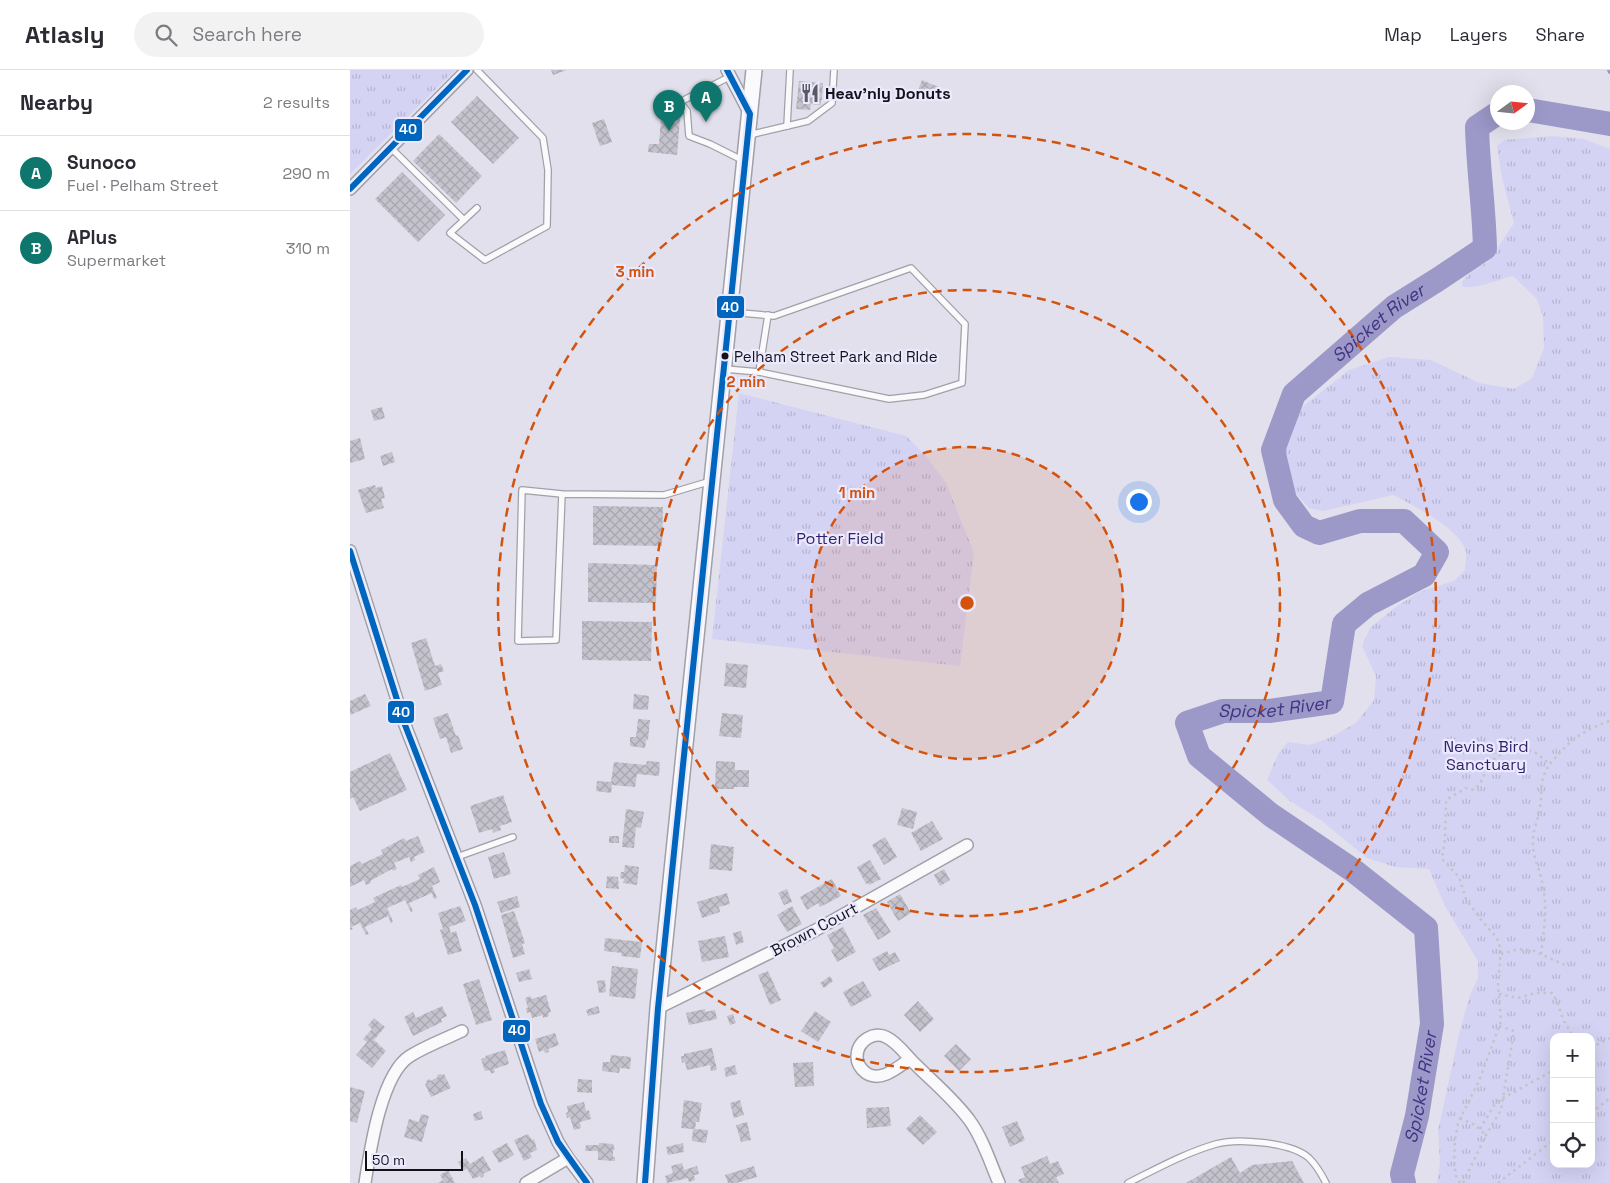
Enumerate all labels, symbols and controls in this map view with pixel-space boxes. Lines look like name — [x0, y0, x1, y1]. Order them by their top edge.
search box — [134, 12, 484, 57]
text: Atlasly — [25, 19, 104, 50]
icon: search — [152, 21, 180, 49]
text: Search here — [192, 22, 302, 47]
text: Map — [1384, 23, 1422, 46]
text: Layers — [1450, 23, 1507, 46]
text: Share — [1535, 23, 1585, 46]
pin: A — [690, 81, 722, 122]
restaurant icon: Heav'nly Donuts — [799, 82, 821, 104]
place label: Heav'nly Donuts — [825, 83, 951, 104]
north arrow — [1490, 85, 1535, 130]
text: Nearby — [20, 89, 93, 116]
pin: B — [653, 90, 685, 131]
text: 2 results — [263, 92, 330, 113]
line badge: 40 — [394, 118, 423, 142]
text: 40 — [399, 120, 417, 138]
text: Sunoco — [67, 150, 136, 175]
text: A — [31, 163, 41, 184]
text: 290 m — [282, 163, 330, 184]
text: Fuel · Pelham Street — [67, 175, 219, 196]
text: APlus — [67, 225, 117, 250]
text: B — [31, 238, 41, 259]
text: 310 m — [286, 238, 330, 259]
text: Supermarket — [67, 250, 166, 271]
text: 3 min — [616, 262, 654, 281]
water label: Spicket River — [1327, 278, 1430, 367]
line badge: 40 — [716, 295, 745, 319]
text: 40 — [721, 298, 739, 316]
place label: Pelham Street Park and RIde — [734, 347, 938, 366]
marker: Pelham Street Park and RIde — [720, 351, 730, 361]
text: 2 min — [727, 372, 765, 391]
text: 1 min — [839, 483, 875, 502]
your location — [1126, 489, 1152, 515]
park label: Potter Field — [796, 528, 884, 549]
centre of rings — [958, 594, 976, 612]
water label: Spicket River — [1218, 690, 1334, 722]
line badge: 40 — [387, 700, 415, 724]
text: 40 — [392, 703, 410, 721]
park label: Nevins Bird Sanctuary — [1443, 736, 1529, 775]
street label: Brown Court — [767, 898, 862, 961]
line badge: 40 — [502, 1019, 531, 1043]
text: 40 — [508, 1021, 526, 1039]
water label: Spicket River — [1398, 1028, 1442, 1145]
map controls — [1550, 1033, 1595, 1168]
button: + — [1550, 1033, 1595, 1078]
button: − — [1550, 1078, 1595, 1123]
button: locate — [1550, 1123, 1595, 1168]
scale bar — [365, 1148, 462, 1171]
text: 50 m — [372, 1151, 405, 1169]

